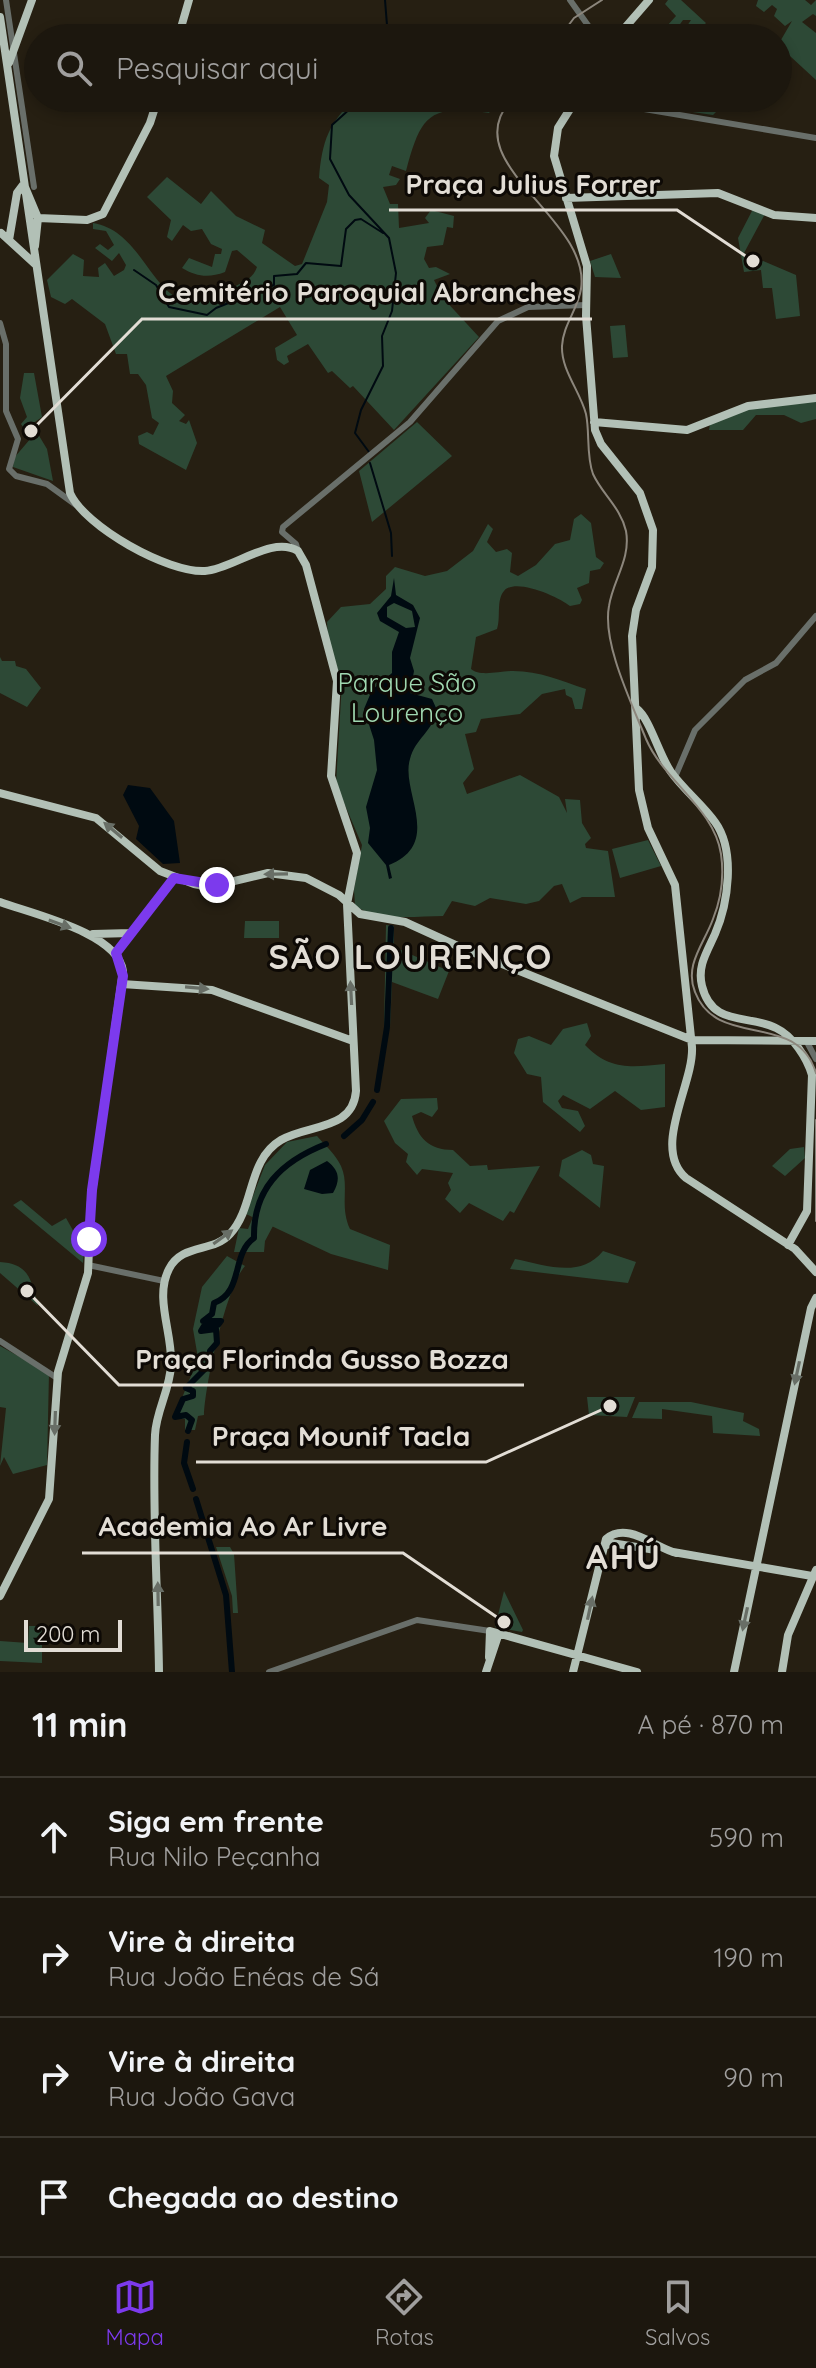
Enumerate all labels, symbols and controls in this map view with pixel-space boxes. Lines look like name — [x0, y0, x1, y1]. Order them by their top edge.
search box — [24, 24, 792, 112]
icon: search — [52, 46, 96, 90]
text: Pesquisar aqui — [116, 49, 318, 87]
callout: Praça Julius Forrer — [389, 158, 677, 210]
text: Praça Julius Forrer — [405, 166, 661, 201]
callout: Cemitério Paroquial Abranches — [142, 267, 592, 319]
text: Cemitério Paroquial Abranches — [158, 274, 576, 309]
park label: Parque São Lourenço — [338, 666, 476, 729]
one-way arrow — [103, 822, 123, 839]
route end — [199, 867, 235, 903]
one-way arrow — [263, 868, 288, 880]
one-way arrow — [48, 918, 72, 931]
district label: SÃO LOURENÇO — [269, 935, 553, 978]
one-way arrow — [344, 980, 357, 1005]
one-way arrow — [185, 982, 210, 995]
route start — [71, 1221, 107, 1257]
one-way arrow — [212, 1230, 233, 1245]
callout: Praça Florinda Gusso Bozza — [119, 1333, 524, 1385]
text: Praça Florinda Gusso Bozza — [135, 1341, 509, 1376]
one-way arrow — [790, 1360, 803, 1385]
callout: Praça Mounif Tacla — [196, 1410, 486, 1462]
one-way arrow — [49, 1411, 62, 1436]
text: Praça Mounif Tacla — [212, 1418, 470, 1453]
callout: Academia Ao Ar Livre — [82, 1501, 403, 1553]
text: Academia Ao Ar Livre — [98, 1508, 388, 1543]
district label: AHÚ — [586, 1535, 662, 1578]
one-way arrow — [151, 1581, 164, 1606]
one-way arrow — [584, 1595, 597, 1620]
one-way arrow — [738, 1606, 751, 1631]
scale bar — [24, 1616, 122, 1652]
text: 200 m — [36, 1620, 100, 1648]
text: 11 min — [32, 1703, 128, 1746]
text: A pé · 870 m — [637, 1708, 784, 1741]
text: Siga em frente — [108, 1802, 324, 1840]
icon: ahead — [32, 1815, 76, 1859]
text: 590 m — [709, 1821, 784, 1854]
text: Rua Nilo Peçanha — [108, 1840, 321, 1873]
text: Vire à direita — [108, 1922, 295, 1960]
icon: right — [32, 1935, 76, 1979]
text: 190 m — [714, 1941, 784, 1974]
text: Rua João Enéas de Sá — [108, 1960, 380, 1993]
text: Vire à direita — [108, 2042, 295, 2080]
icon: right — [32, 2055, 76, 2099]
text: 90 m — [723, 2061, 784, 2094]
text: Rua João Gava — [108, 2080, 295, 2113]
icon: arrive — [32, 2175, 76, 2219]
text: Chegada ao destino — [108, 2178, 399, 2216]
tab: Mapa — [106, 2275, 164, 2351]
tab: Rotas — [375, 2275, 434, 2351]
tab: Salvos — [645, 2275, 710, 2351]

